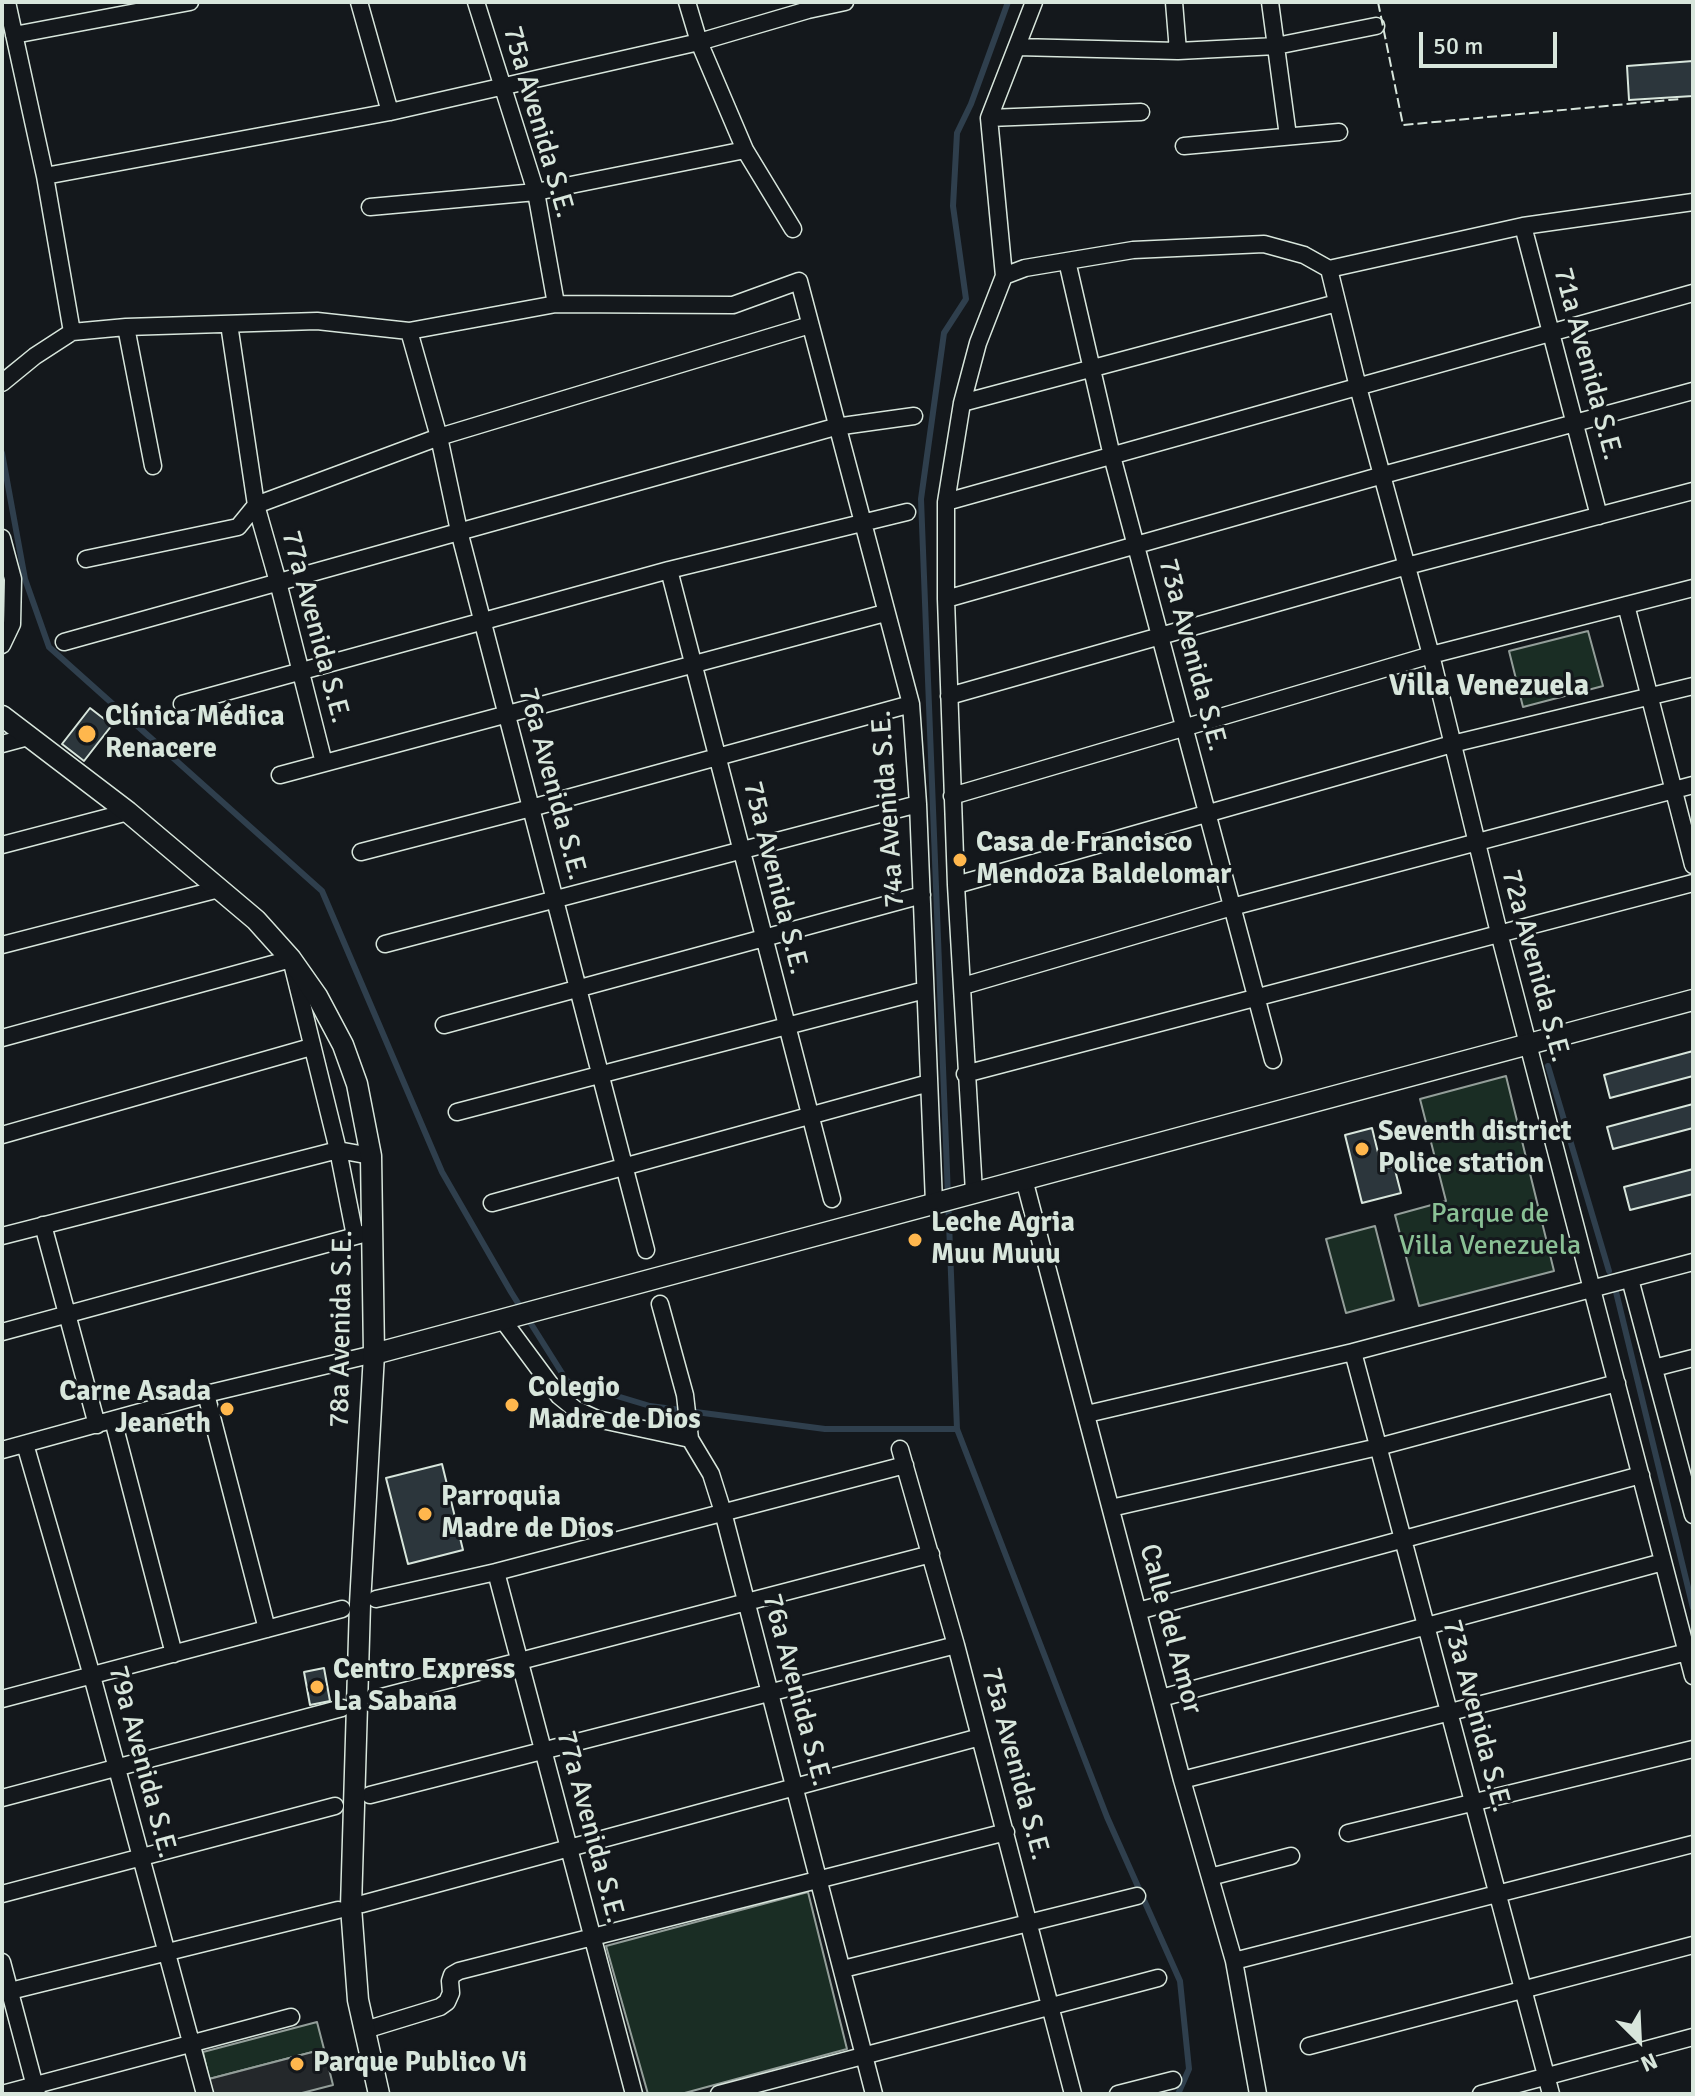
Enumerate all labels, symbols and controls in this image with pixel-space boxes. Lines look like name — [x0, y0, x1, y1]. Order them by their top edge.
scale bar — [1423, 16, 1561, 66]
street label: 75a Avenida S.E. — [495, 22, 581, 222]
text: 50 m — [1433, 31, 1483, 61]
street label: 71a Avenida S.E. — [1545, 264, 1629, 464]
street label: 77a Avenida S.E. — [273, 527, 357, 727]
street label: 73a Avenida S.E. — [1150, 555, 1234, 755]
district label: Villa Venezuela — [1389, 669, 1589, 705]
street label: 76a Avenida S.E. — [510, 684, 594, 884]
place label: Clínica Médica Renacere — [105, 701, 285, 767]
street label: 74a Avenida S.E. — [865, 709, 913, 909]
marker: Clínica Médica Renacere — [76, 723, 98, 745]
street label: 75a Avenida S.E. — [735, 778, 815, 978]
place label: Casa de Francisco Mendoza Baldelomar — [976, 827, 1231, 893]
marker: Casa de Francisco Mendoza Baldelomar — [951, 851, 969, 869]
street label: 72a Avenida S.E. — [1493, 866, 1577, 1066]
place label: Seventh district Police station — [1378, 1116, 1572, 1182]
marker: Seventh district Police station — [1353, 1140, 1371, 1158]
park label: Parque de Villa Venezuela — [1399, 1198, 1581, 1264]
place label: Leche Agria Muu Muuu — [931, 1207, 1075, 1273]
street label: 78a Avenida S.E. — [323, 1230, 361, 1428]
marker: Leche Agria Muu Muuu — [906, 1231, 924, 1249]
place label: Colegio Madre de Dios — [528, 1372, 701, 1438]
place label: Carne Asada Jeaneth — [59, 1376, 211, 1442]
marker: Colegio Madre de Dios — [503, 1396, 521, 1414]
marker: Carne Asada Jeaneth — [218, 1400, 236, 1418]
place label: Parroquia Madre de Dios — [441, 1481, 614, 1547]
marker: Parroquia Madre de Dios — [416, 1505, 434, 1523]
street label: Calle del Amor — [1131, 1540, 1209, 1718]
street label: 76a Avenida S.E. — [754, 1590, 838, 1790]
street label: 73a Avenida S.E. — [1434, 1616, 1518, 1816]
place label: Centro Express La Sabana — [333, 1654, 515, 1720]
street label: 79a Avenida S.E. — [100, 1662, 184, 1862]
street label: 75a Avenida S.E. — [973, 1664, 1057, 1864]
marker: Centro Express La Sabana — [308, 1678, 326, 1696]
street label: 77a Avenida S.E. — [548, 1727, 632, 1927]
north arrow — [1599, 2000, 1679, 2080]
place label: Parque Publico Vi — [313, 2047, 527, 2081]
text: N — [1636, 2047, 1661, 2078]
marker: Parque Publico Vi — [288, 2055, 306, 2073]

